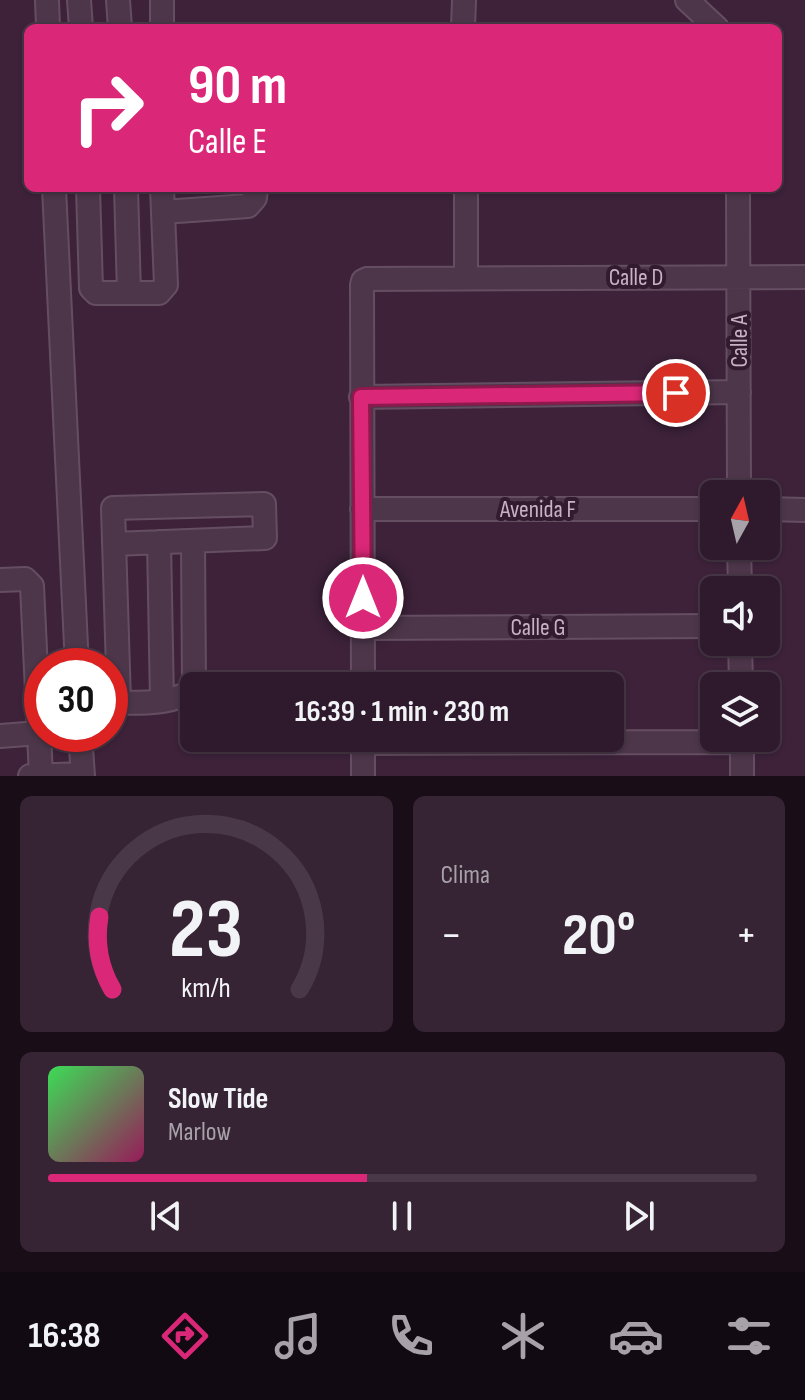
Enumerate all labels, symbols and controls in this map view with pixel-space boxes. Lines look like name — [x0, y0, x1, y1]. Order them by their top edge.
text: 90 m — [188, 53, 287, 120]
icon: right — [56, 56, 160, 160]
text: Calle E — [188, 121, 267, 164]
street label: Calle D — [609, 263, 663, 292]
street label: Calle A — [725, 314, 754, 368]
pin — [642, 359, 710, 427]
icon: arrive — [654, 371, 698, 415]
north arrow — [700, 480, 780, 560]
map controls — [700, 480, 780, 752]
street label: Avenida F — [499, 495, 576, 524]
position arrow — [321, 556, 405, 640]
button: sound — [700, 576, 780, 656]
street label: Calle G — [511, 613, 565, 642]
speed limit sign: 30 — [24, 648, 128, 752]
button: layers — [700, 672, 780, 752]
text: 16:39 · 1 min · 230 m — [295, 694, 509, 730]
text: Clima — [441, 860, 490, 891]
text: 23 — [169, 881, 243, 981]
text: 20° — [562, 900, 636, 972]
text: − — [441, 909, 462, 962]
text: + — [735, 909, 757, 962]
text: km/h — [182, 971, 231, 1006]
text: Slow Tide — [168, 1081, 268, 1117]
text: Marlow — [168, 1117, 231, 1148]
icon: previous — [144, 1194, 188, 1238]
icon: pause — [380, 1194, 424, 1238]
icon: next — [617, 1194, 661, 1238]
icon: directions — [157, 1308, 213, 1364]
icon: music — [270, 1308, 326, 1364]
icon: phone — [383, 1308, 439, 1364]
icon: climate — [495, 1308, 551, 1364]
icon: car — [608, 1308, 664, 1364]
icon: filters — [721, 1308, 777, 1364]
text: 16:38 — [28, 1315, 101, 1358]

